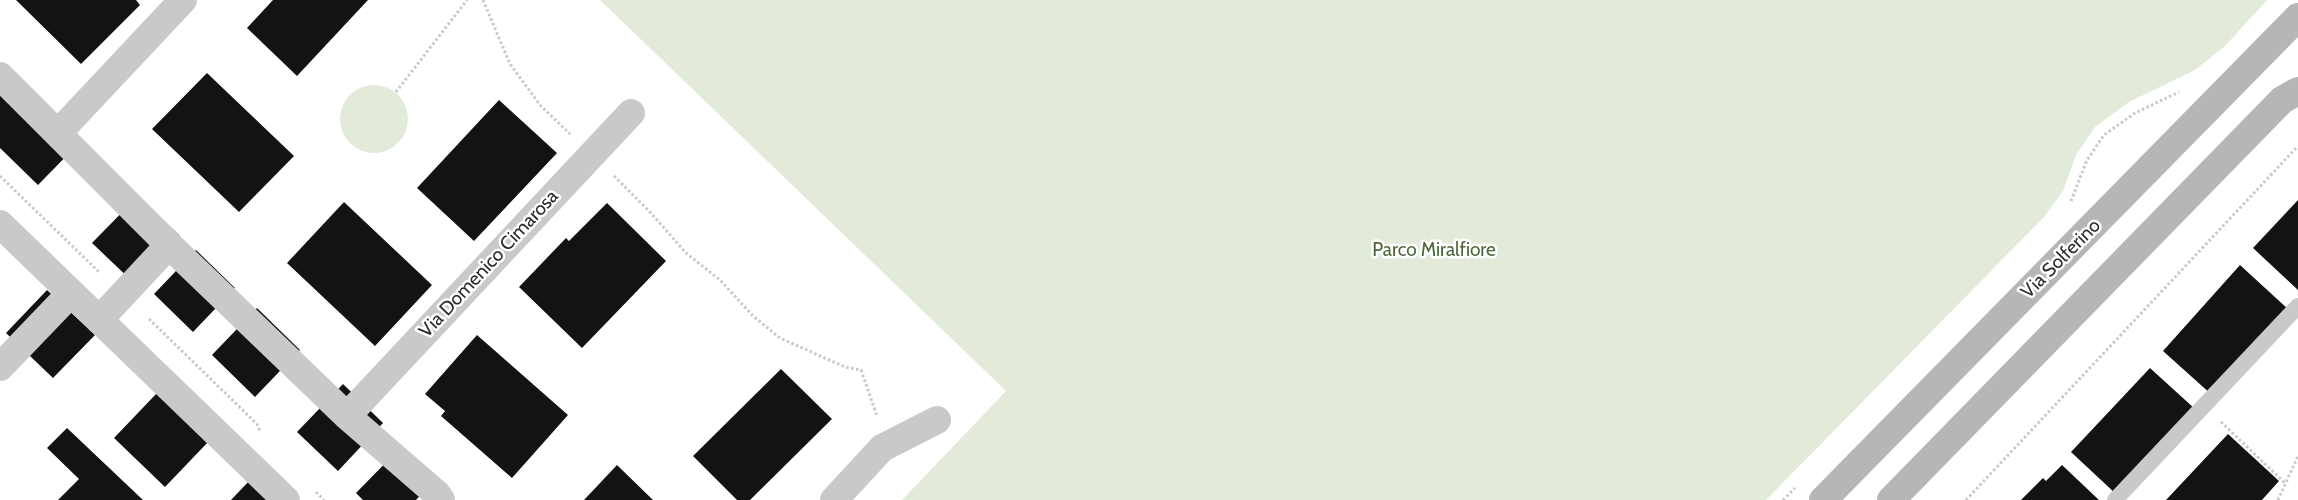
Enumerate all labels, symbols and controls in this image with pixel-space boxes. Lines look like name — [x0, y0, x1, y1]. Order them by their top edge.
street label: Via Domenico Cimarosa — [415, 185, 563, 343]
street label: Via Solferino — [2017, 215, 2105, 303]
park label: Parco Miralfiore — [1372, 239, 1496, 261]

